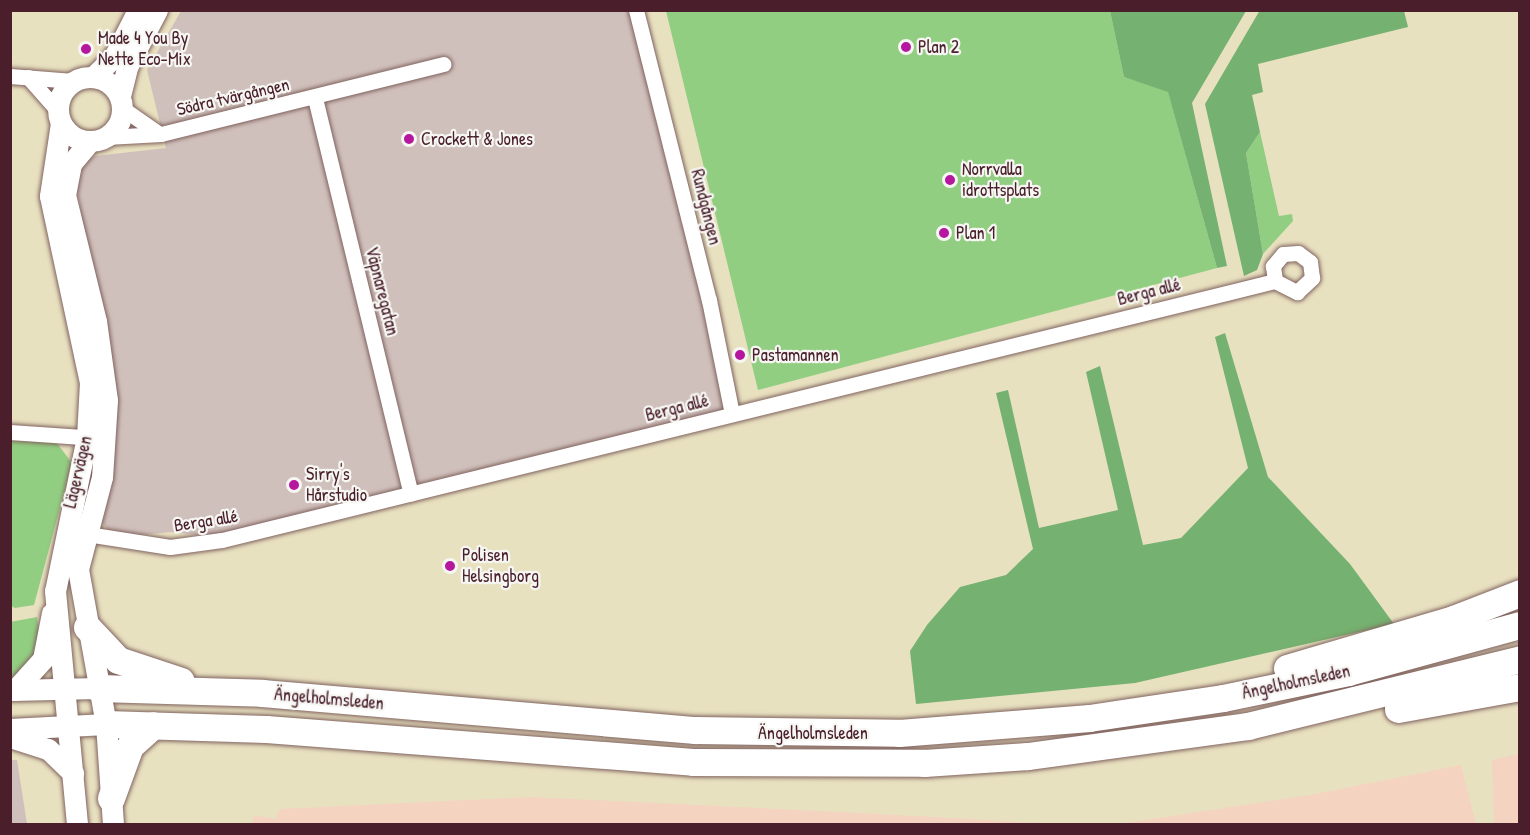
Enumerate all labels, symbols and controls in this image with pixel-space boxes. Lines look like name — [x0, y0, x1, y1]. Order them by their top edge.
place label: Made 4 You By Nette Eco-Mix — [98, 28, 191, 70]
place label: Plan 2 — [918, 36, 959, 58]
marker: Plan 2 — [899, 40, 913, 54]
marker: Made 4 You By Nette Eco-Mix — [79, 42, 93, 56]
street label: Södra tvärgången — [175, 74, 291, 120]
place label: Crockett & Jones — [421, 128, 533, 150]
marker: Crockett & Jones — [402, 132, 416, 146]
place label: Norrvalla idrottsplats — [962, 159, 1039, 201]
street label: Rundgången — [686, 167, 726, 247]
marker: Norrvalla idrottsplats — [943, 173, 957, 187]
place label: Plan 1 — [956, 222, 995, 244]
marker: Plan 1 — [937, 226, 951, 240]
street label: Väpnaregatan — [361, 244, 403, 338]
street label: Berga allé — [1115, 274, 1183, 310]
place label: Pastamannen — [752, 344, 839, 366]
marker: Pastamannen — [733, 348, 747, 362]
street label: Berga allé — [643, 390, 711, 426]
street label: Lägervägen — [59, 434, 97, 510]
place label: Sirry's Hårstudio — [306, 464, 367, 506]
marker: Sirry's Hårstudio — [287, 478, 301, 492]
street label: Berga allé — [173, 505, 239, 537]
place label: Polisen Helsingborg — [462, 545, 539, 588]
marker: Polisen Helsingborg — [443, 559, 457, 573]
street label: Ängelholmsleden — [1240, 660, 1352, 704]
street label: Ängelholmsleden — [273, 683, 385, 715]
street label: Ängelholmsleden — [758, 722, 868, 744]

